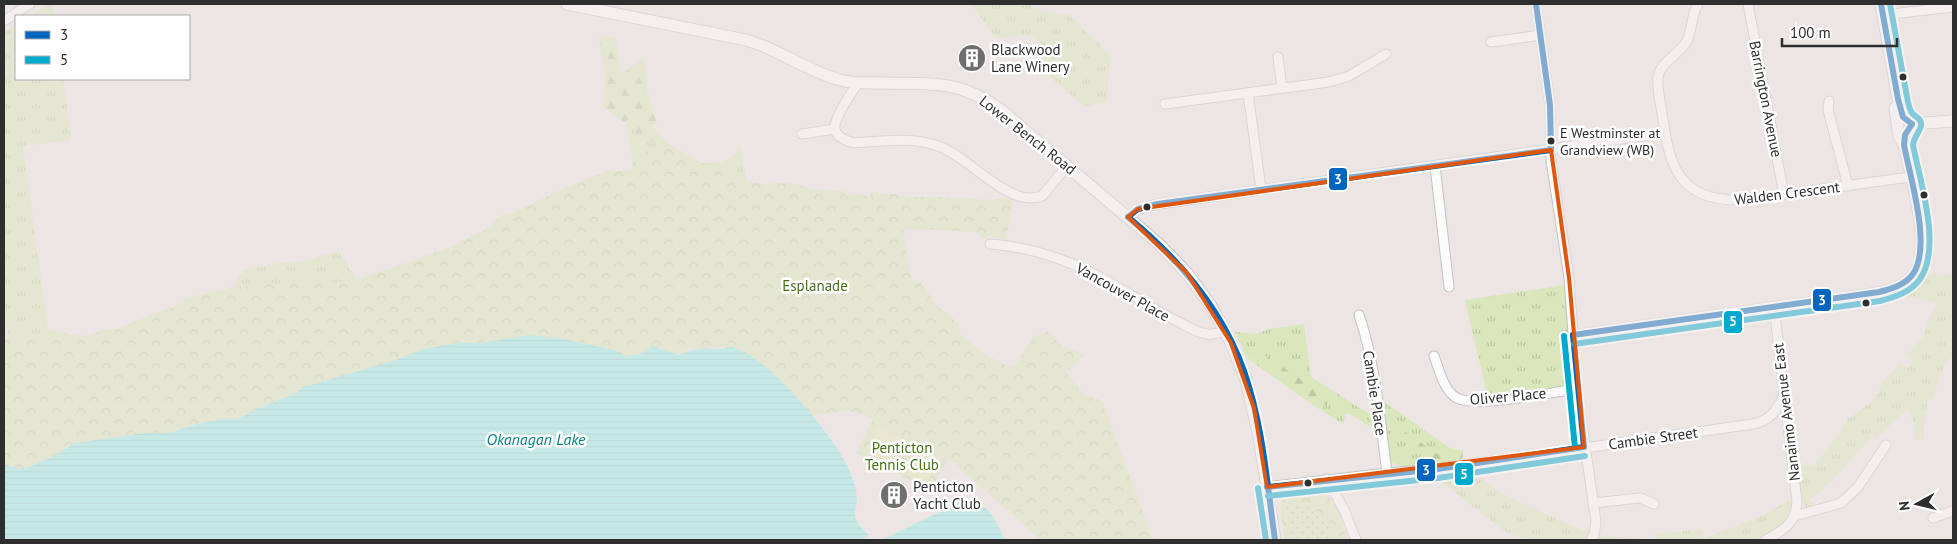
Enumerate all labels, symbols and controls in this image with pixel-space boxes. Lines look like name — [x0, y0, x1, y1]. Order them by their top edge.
legend — [15, 15, 190, 80]
scale bar — [1782, 15, 1897, 47]
text: 100 m — [1790, 23, 1831, 42]
text: 3 — [60, 25, 68, 44]
street label: Barrington Avenue — [1745, 39, 1787, 159]
place label: Blackwood Lane Winery — [991, 40, 1070, 76]
building icon: Blackwood Lane Winery — [957, 43, 987, 73]
text: 5 — [60, 50, 68, 69]
unlabelled marker — [1898, 72, 1908, 82]
street label: Lower Bench Road — [976, 91, 1080, 179]
place label: E Westminster at Grandview (WB) — [1560, 124, 1661, 159]
marker: E Westminster at Grandview (WB) — [1546, 136, 1556, 146]
line badge: 3 — [1328, 167, 1348, 191]
text: 3 — [1334, 170, 1342, 188]
street label: Walden Crescent — [1733, 177, 1841, 209]
unlabelled marker — [1919, 190, 1929, 200]
unlabelled marker — [1142, 202, 1152, 212]
street label: Vancouver Place — [1072, 258, 1173, 326]
park label: Esplanade — [782, 276, 848, 295]
line badge: 3 — [1812, 288, 1832, 312]
text: 3 — [1818, 291, 1826, 309]
unlabelled marker — [1861, 298, 1871, 308]
line badge: 5 — [1723, 310, 1743, 334]
text: 5 — [1729, 312, 1737, 330]
street label: Nanaimo Avenue East — [1768, 342, 1804, 482]
street label: Cambie Place — [1359, 349, 1391, 437]
street label: Oliver Place — [1469, 383, 1547, 409]
street label: Cambie Street — [1607, 422, 1699, 454]
water label: Okanagan Lake — [487, 429, 586, 449]
park label: Penticton Tennis Club — [865, 438, 939, 474]
line badge: 3 — [1416, 458, 1436, 482]
text: 3 — [1422, 461, 1430, 479]
line badge: 5 — [1454, 462, 1474, 486]
text: 5 — [1460, 465, 1468, 483]
place label: Penticton Yacht Club — [913, 477, 981, 513]
unlabelled marker — [1303, 478, 1313, 488]
north arrow — [1892, 479, 1942, 529]
building icon: Penticton Yacht Club — [879, 480, 909, 510]
text: N — [1895, 500, 1914, 512]

